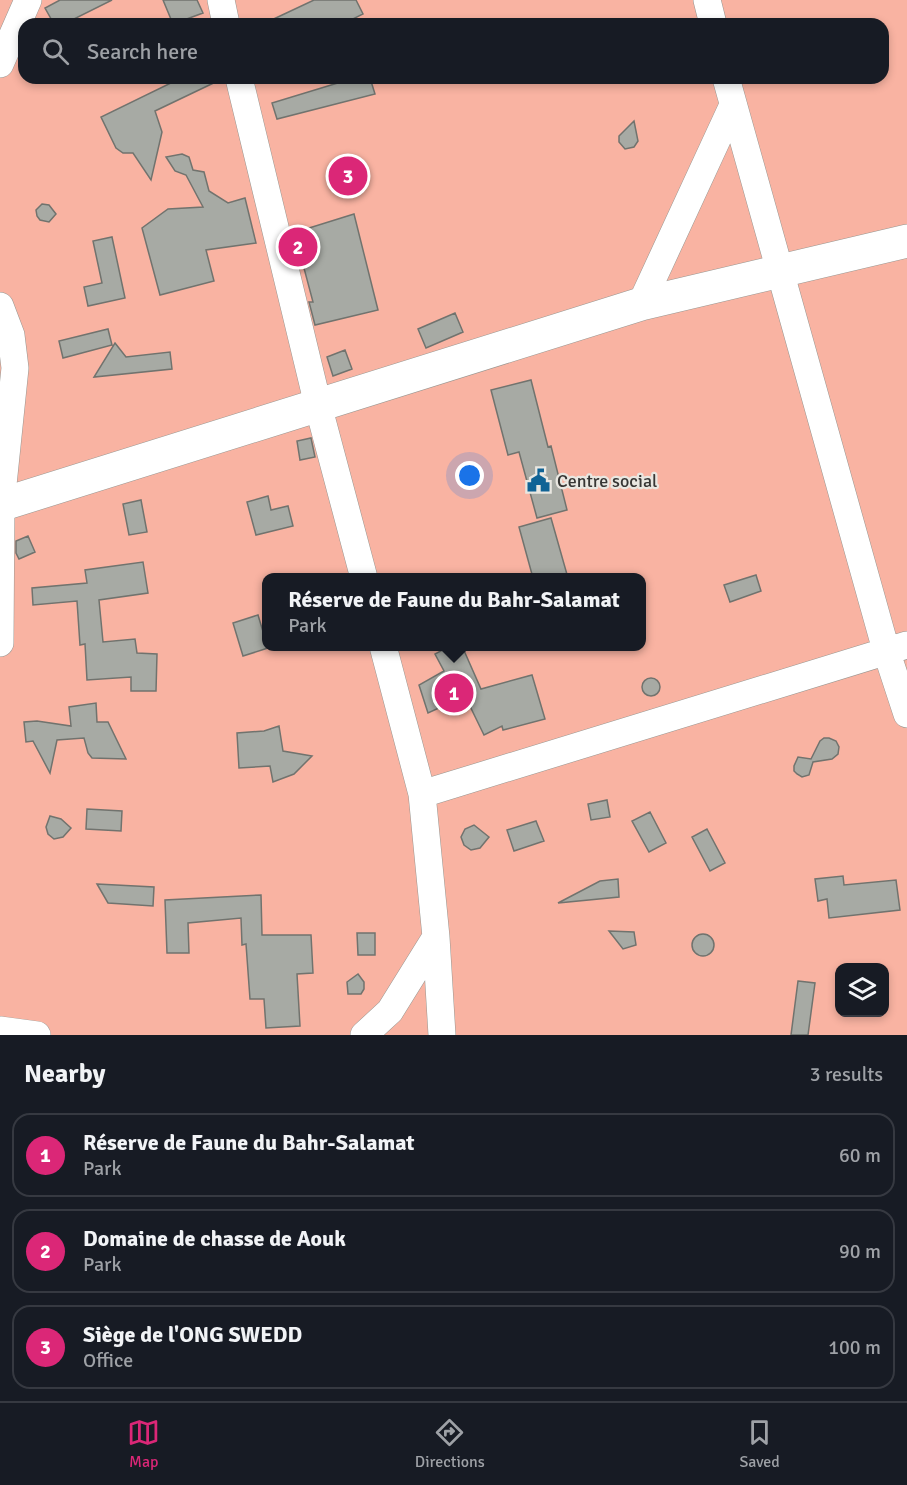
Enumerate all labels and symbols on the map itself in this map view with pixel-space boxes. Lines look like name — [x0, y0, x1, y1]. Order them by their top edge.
pin: 3 — [328, 154, 368, 198]
pin: 2 — [278, 224, 318, 270]
your location — [455, 461, 484, 490]
public building icon: Centre social — [526, 468, 552, 494]
place label: Centre social — [557, 470, 657, 492]
pin: 1 — [434, 670, 474, 716]

